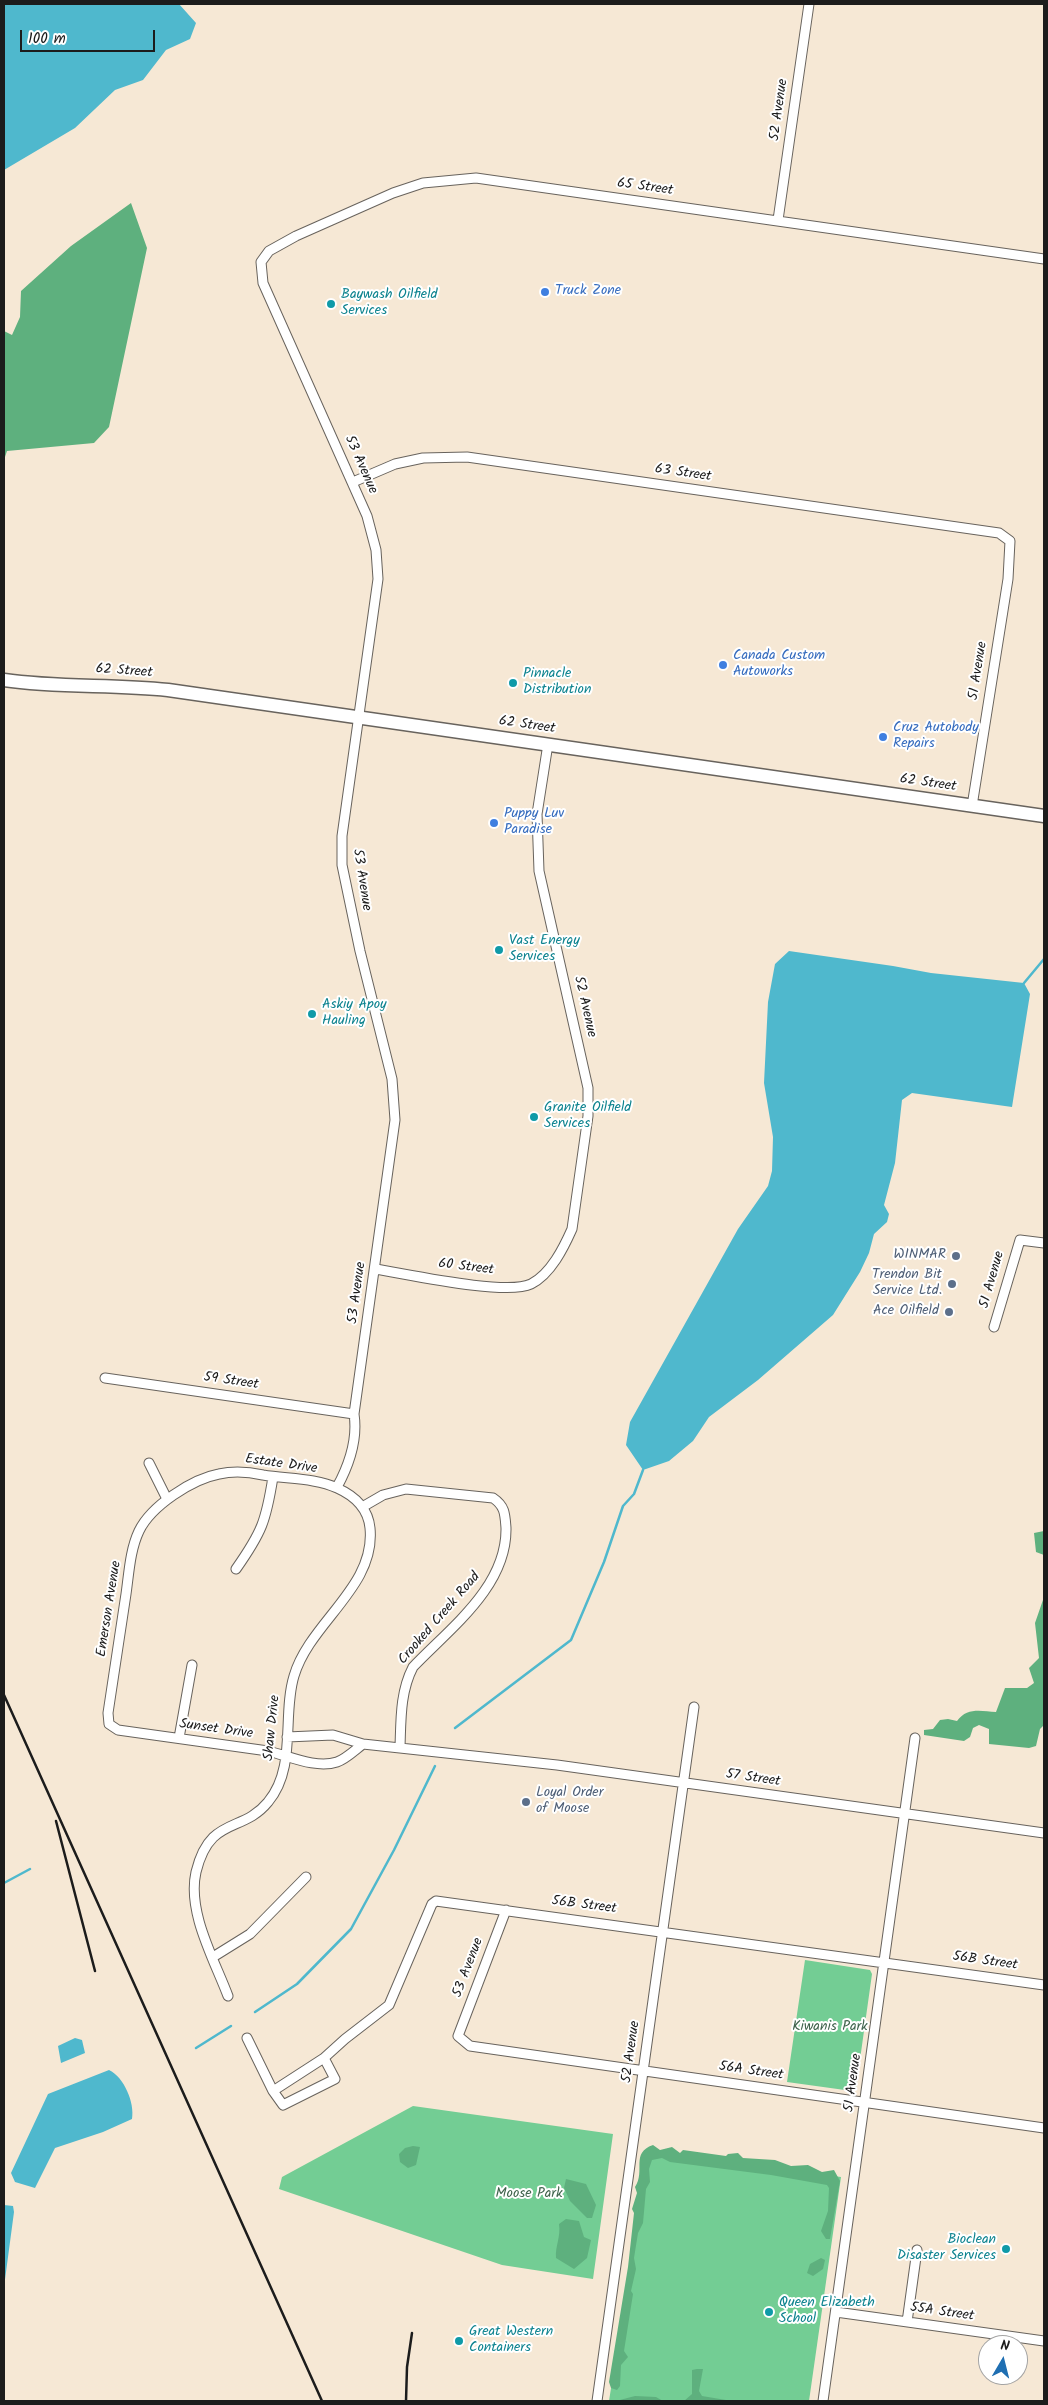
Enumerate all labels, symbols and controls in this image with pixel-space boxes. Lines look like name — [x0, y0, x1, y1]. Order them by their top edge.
scale bar — [22, 20, 158, 52]
text: 100 m — [28, 27, 66, 51]
street label: 52 Avenue — [767, 78, 793, 142]
street label: 65 Street — [616, 176, 674, 200]
place label: Truck Zone — [555, 284, 621, 300]
marker: Truck Zone — [539, 286, 551, 298]
place label: Baywash Oilfield Services — [341, 288, 438, 321]
marker: Baywash Oilfield Services — [325, 298, 337, 310]
street label: 53 Avenue — [340, 433, 380, 497]
street label: 63 Street — [654, 462, 712, 486]
street label: 51 Avenue — [966, 641, 992, 701]
place label: Canada Custom Autoworks — [733, 649, 825, 682]
marker: Canada Custom Autoworks — [717, 659, 729, 671]
street label: 62 Street — [95, 662, 153, 682]
place label: Pinnacle Distribution — [523, 667, 591, 700]
marker: Pinnacle Distribution — [507, 677, 519, 689]
street label: 62 Street — [498, 714, 556, 738]
place label: Cruz Autobody Repairs — [893, 721, 979, 754]
marker: Cruz Autobody Repairs — [877, 731, 889, 743]
street label: 62 Street — [899, 772, 957, 796]
place label: Puppy Luv Paradise — [504, 807, 564, 840]
marker: Puppy Luv Paradise — [488, 817, 500, 829]
street label: 53 Avenue — [348, 848, 374, 912]
place label: Vast Energy Services — [509, 934, 580, 966]
marker: Vast Energy Services — [493, 944, 505, 956]
street label: 52 Avenue — [569, 975, 599, 1039]
place label: Askiy Apoy Hauling — [322, 998, 387, 1030]
marker: Askiy Apoy Hauling — [306, 1008, 318, 1020]
place label: Granite Oilfield Services — [544, 1101, 631, 1134]
marker: Granite Oilfield Services — [528, 1111, 540, 1123]
place label: WINMAR — [894, 1248, 946, 1264]
street label: 51 Avenue — [977, 1249, 1009, 1311]
marker: WINMAR — [950, 1250, 962, 1262]
street label: 60 Street — [437, 1256, 495, 1280]
street label: 53 Avenue — [345, 1261, 371, 1325]
place label: Trendon Bit Service Ltd. — [872, 1268, 942, 1300]
marker: Trendon Bit Service Ltd. — [946, 1278, 958, 1290]
place label: Ace Oilfield — [873, 1304, 939, 1320]
marker: Ace Oilfield — [943, 1306, 955, 1318]
street label: 59 Street — [202, 1370, 260, 1394]
street label: Estate Drive — [244, 1452, 318, 1478]
street label: Emerson Avenue — [94, 1560, 126, 1658]
street label: Crooked Creek Road — [395, 1569, 485, 1669]
street label: Shaw Drive — [261, 1694, 285, 1762]
street label: Sunset Drive — [178, 1717, 254, 1743]
street label: 57 Street — [725, 1767, 781, 1791]
place label: Loyal Order of Moose — [536, 1786, 603, 1818]
marker: Loyal Order of Moose — [520, 1796, 532, 1808]
street label: 56B Street — [551, 1894, 617, 1918]
street label: 53 Avenue — [450, 1936, 488, 2000]
street label: 56B Street — [951, 1949, 1019, 1975]
street label: 52 Avenue — [619, 2020, 645, 2084]
park label: Kiwanis Park — [792, 2020, 868, 2036]
street label: 51 Avenue — [842, 2053, 866, 2113]
street label: 56A Street — [718, 2059, 784, 2085]
park label: Moose Park — [496, 2187, 562, 2203]
place label: Bioclean Disaster Services — [897, 2233, 996, 2266]
marker: Bioclean Disaster Services — [1000, 2243, 1012, 2255]
place label: Queen Elizabeth School — [779, 2296, 875, 2328]
street label: 55A Street — [909, 2300, 975, 2326]
marker: Queen Elizabeth School — [763, 2306, 775, 2318]
place label: Great Western Containers — [469, 2325, 553, 2358]
marker: Great Western Containers — [453, 2335, 465, 2347]
north arrow — [978, 2335, 1028, 2385]
text: N — [999, 2335, 1011, 2358]

